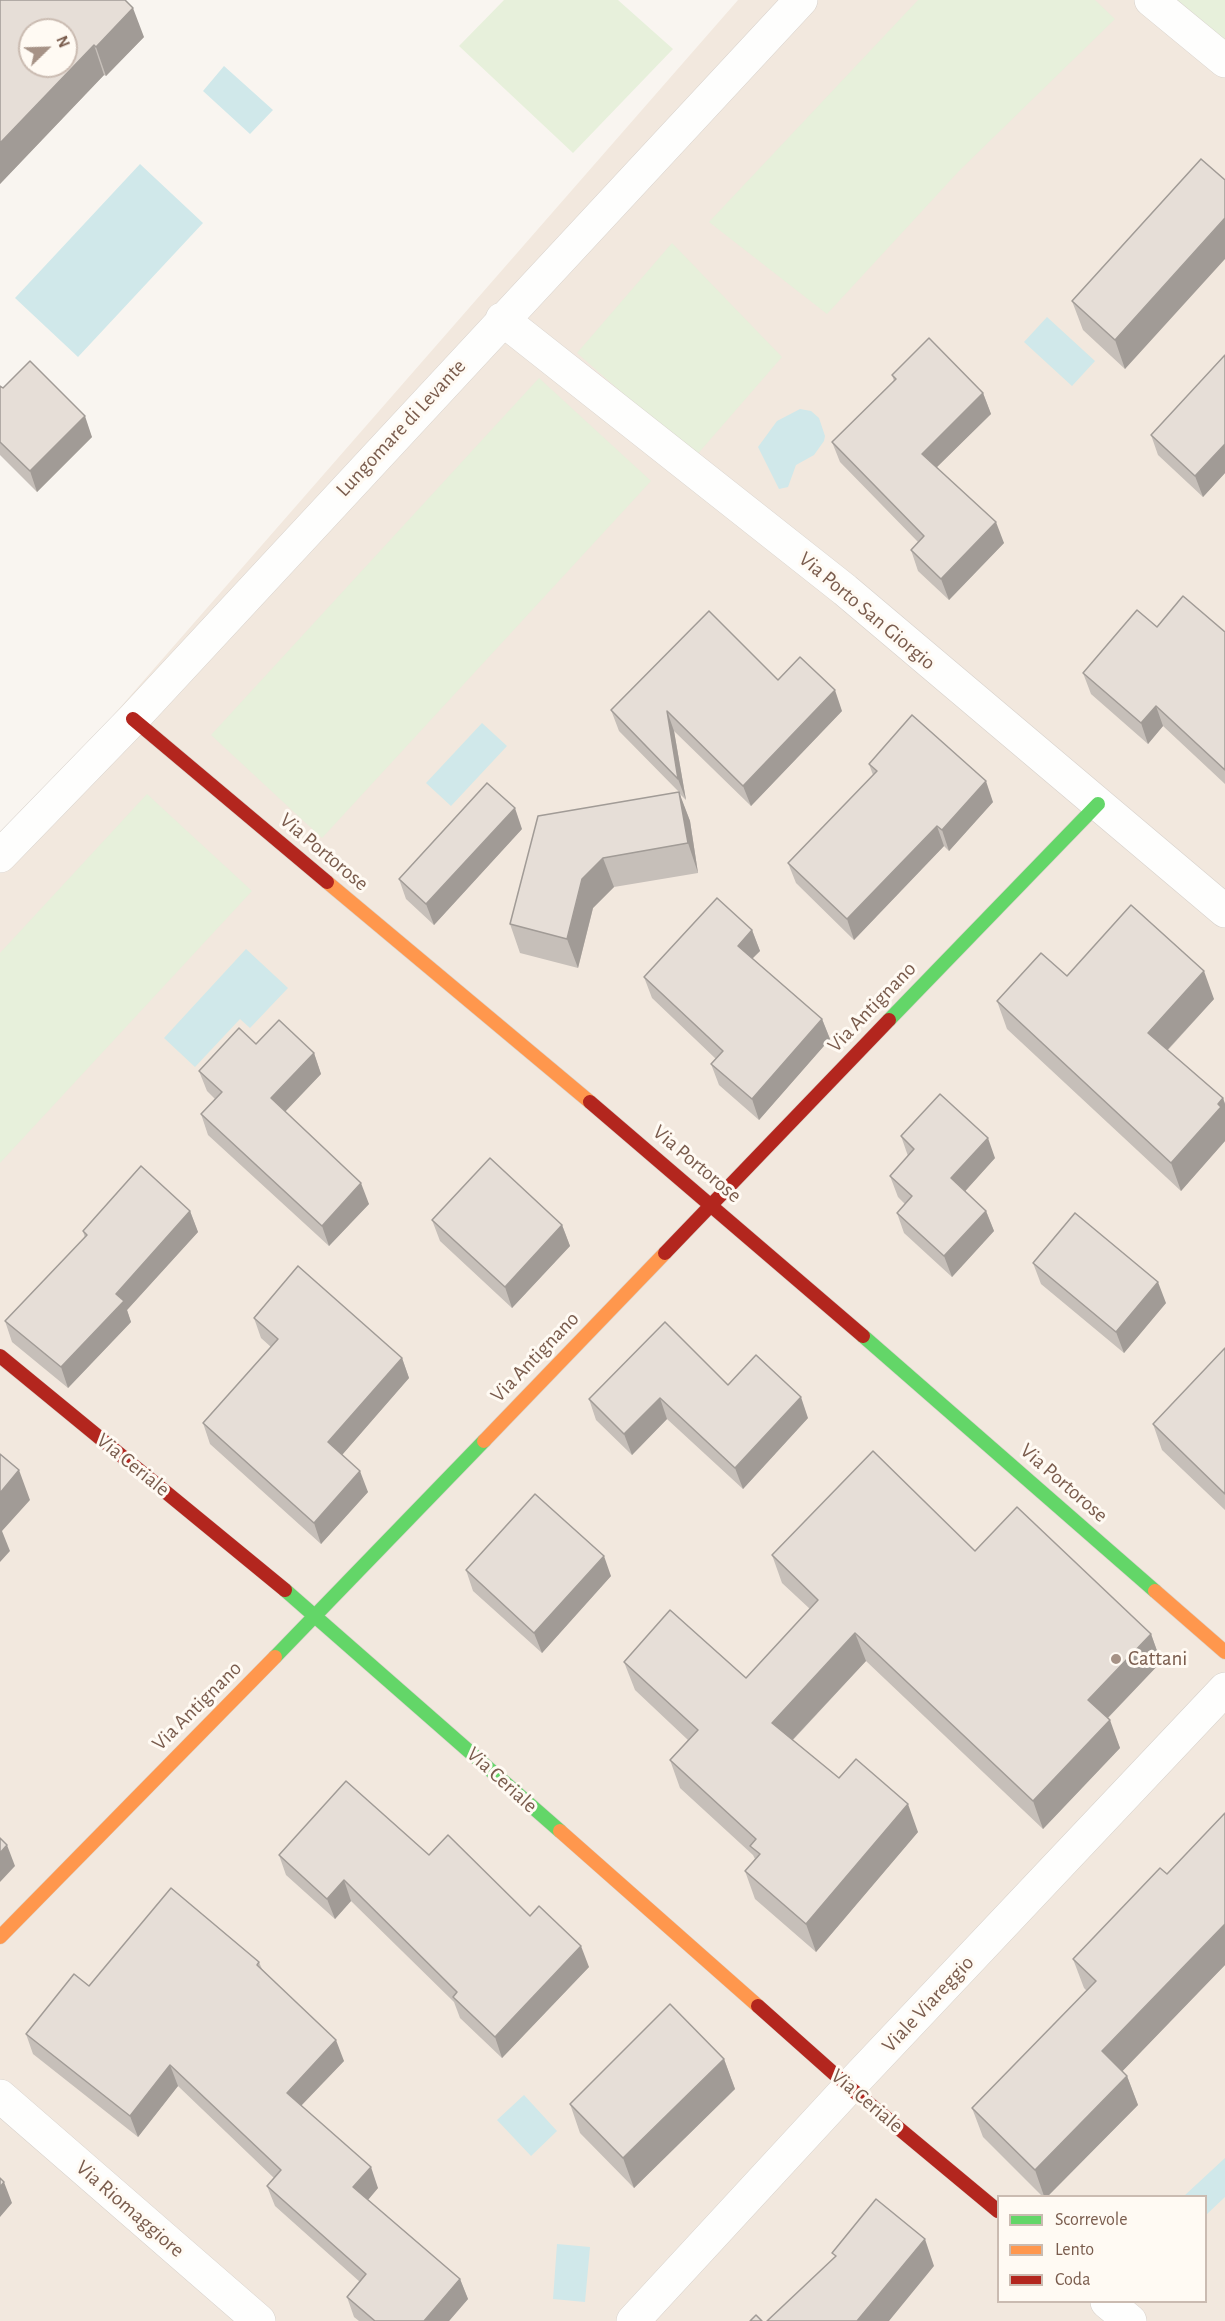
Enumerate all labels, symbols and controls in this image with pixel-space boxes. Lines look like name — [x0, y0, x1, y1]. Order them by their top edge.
north arrow — [18, 18, 78, 78]
text: N — [53, 34, 72, 50]
street label: Lungomare di Levante — [331, 354, 471, 502]
street label: Via Porto San Giorgio — [794, 546, 940, 676]
street label: Via Portorose — [275, 808, 373, 896]
street label: Via Antignano — [823, 956, 921, 1058]
street label: Via Portorose — [648, 1120, 746, 1208]
street label: Via Antignano — [486, 1306, 584, 1408]
street label: Via Ceriale — [91, 1428, 175, 1502]
street label: Via Portorose — [1015, 1438, 1113, 1528]
place label: Cattani — [1128, 1646, 1187, 1672]
marker: Cattani — [1109, 1652, 1123, 1666]
street label: Via Antignano — [147, 1656, 247, 1756]
street label: Via Ceriale — [461, 1742, 543, 1818]
street label: Viale Viareggio — [877, 1950, 979, 2058]
street label: Via Ceriale — [826, 2063, 908, 2139]
street label: Via Riomaggiore — [71, 2155, 189, 2263]
legend — [997, 2195, 1207, 2303]
text: Scorrevole — [1055, 2211, 1128, 2229]
text: Lento — [1055, 2241, 1094, 2259]
text: Coda — [1055, 2271, 1090, 2289]

